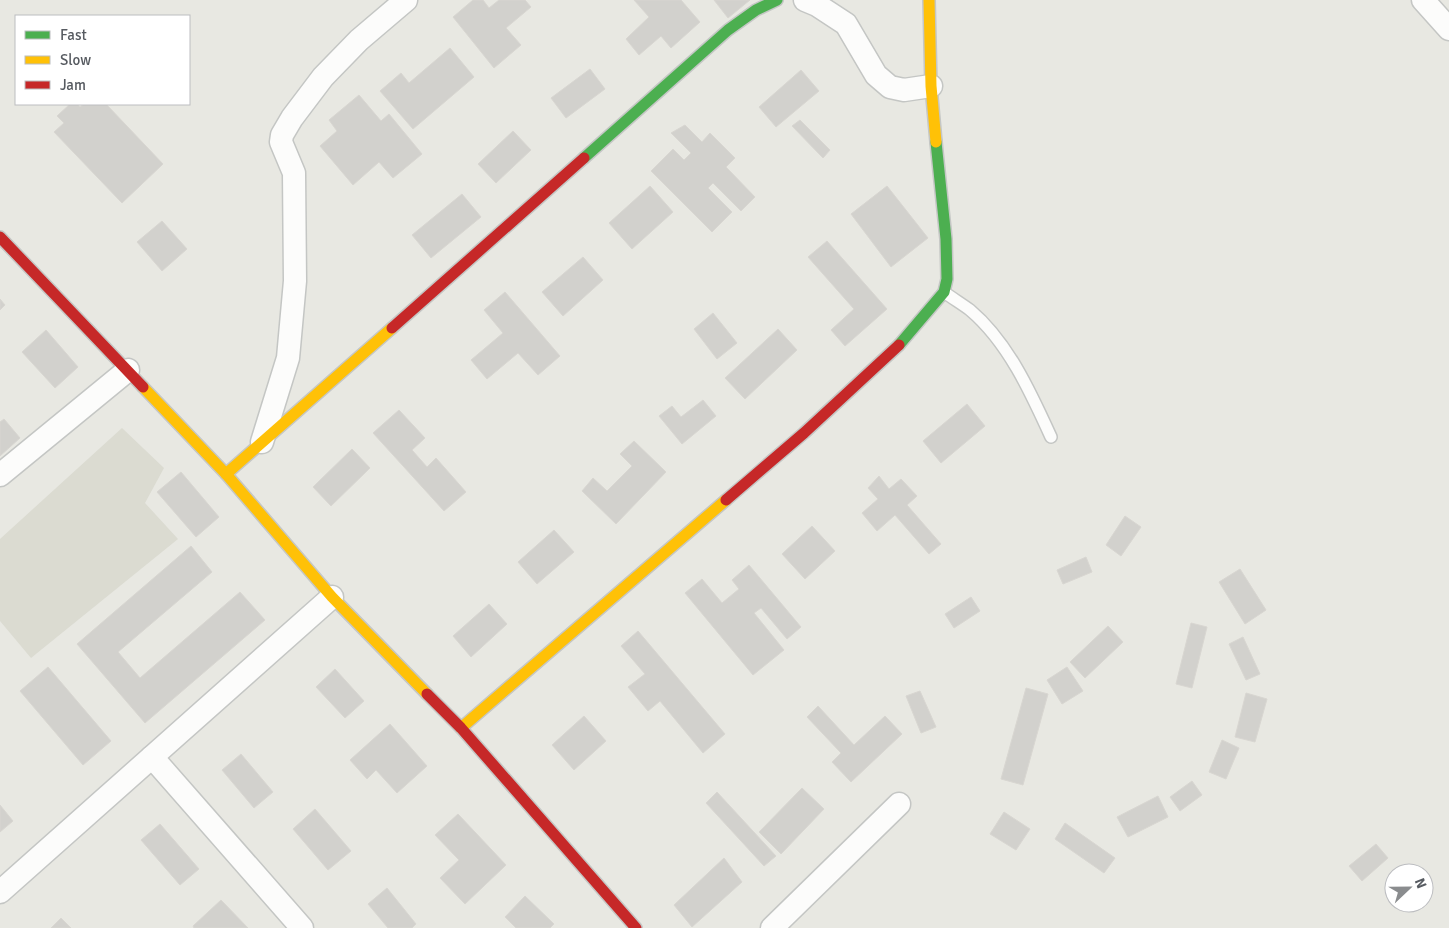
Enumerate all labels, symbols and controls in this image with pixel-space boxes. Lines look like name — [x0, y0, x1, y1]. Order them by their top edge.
legend — [15, 15, 190, 105]
text: Fast — [60, 26, 87, 44]
text: Slow — [60, 51, 91, 69]
text: Jam — [60, 76, 86, 94]
north arrow — [1384, 863, 1434, 913]
text: N — [1411, 876, 1430, 891]

